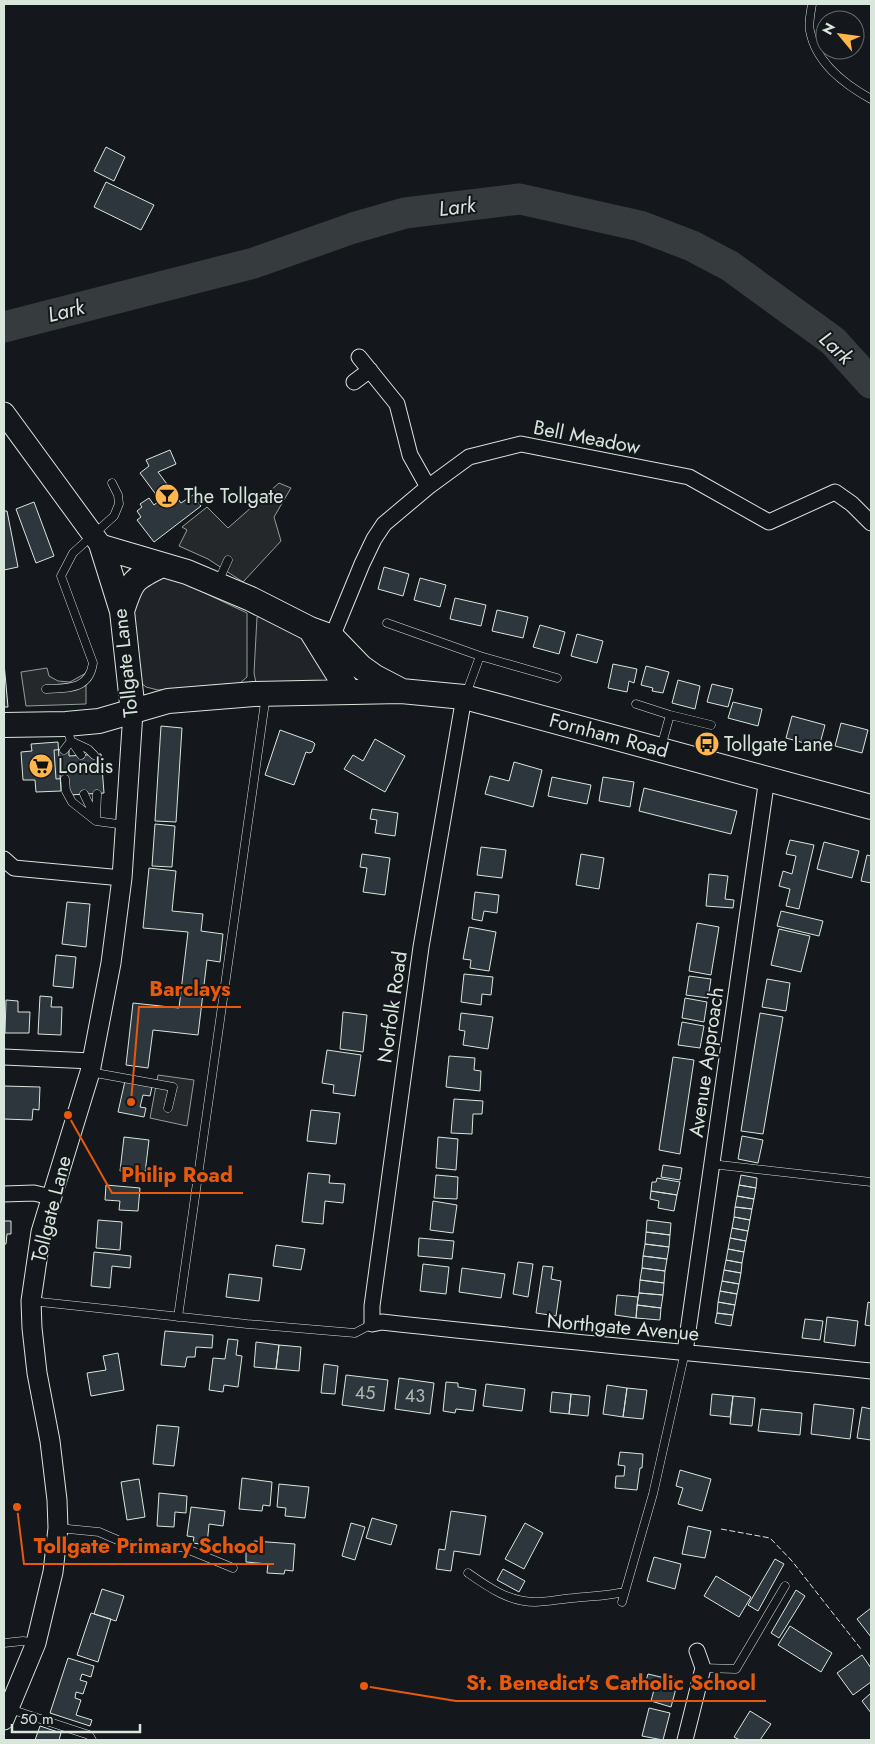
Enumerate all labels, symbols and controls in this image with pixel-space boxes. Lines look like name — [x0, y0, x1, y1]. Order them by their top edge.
north arrow — [815, 10, 865, 60]
text: N — [817, 19, 840, 38]
water label: Lark — [437, 190, 478, 224]
water label: Lark — [45, 292, 88, 330]
water label: Lark — [812, 324, 860, 372]
street label: Bell Meadow — [531, 413, 643, 462]
place label: The Tollgate — [184, 482, 284, 511]
bar icon: The Tollgate — [154, 483, 180, 509]
street label: Tollgate Lane — [105, 607, 146, 719]
street label: Fornham Road — [546, 706, 672, 765]
place label: Tollgate Lane — [724, 730, 833, 759]
bus stop icon: Tollgate Lane — [694, 731, 720, 757]
place label: Londis — [58, 752, 113, 781]
supermarket icon: Londis — [28, 753, 54, 779]
street label: Norfolk Road — [370, 949, 415, 1065]
callout: Barclays — [139, 971, 241, 1007]
text: Barclays — [149, 974, 231, 1004]
street label: Avenue Approach — [682, 985, 731, 1139]
street label: Tollgate Lane — [24, 1153, 79, 1265]
callout: Philip Road — [112, 1157, 243, 1193]
text: Philip Road — [121, 1160, 233, 1190]
street label: Northgate Avenue — [545, 1306, 700, 1349]
house number: 45 — [355, 1380, 375, 1406]
house number: 43 — [405, 1383, 425, 1409]
callout: Tollgate Primary School — [24, 1528, 274, 1564]
text: Tollgate Primary School — [34, 1531, 264, 1561]
callout: St. Benedict's Catholic School — [456, 1665, 766, 1701]
text: St. Benedict's Catholic School — [466, 1668, 756, 1698]
scale bar — [12, 1702, 140, 1734]
text: 50 m — [20, 1708, 54, 1730]

